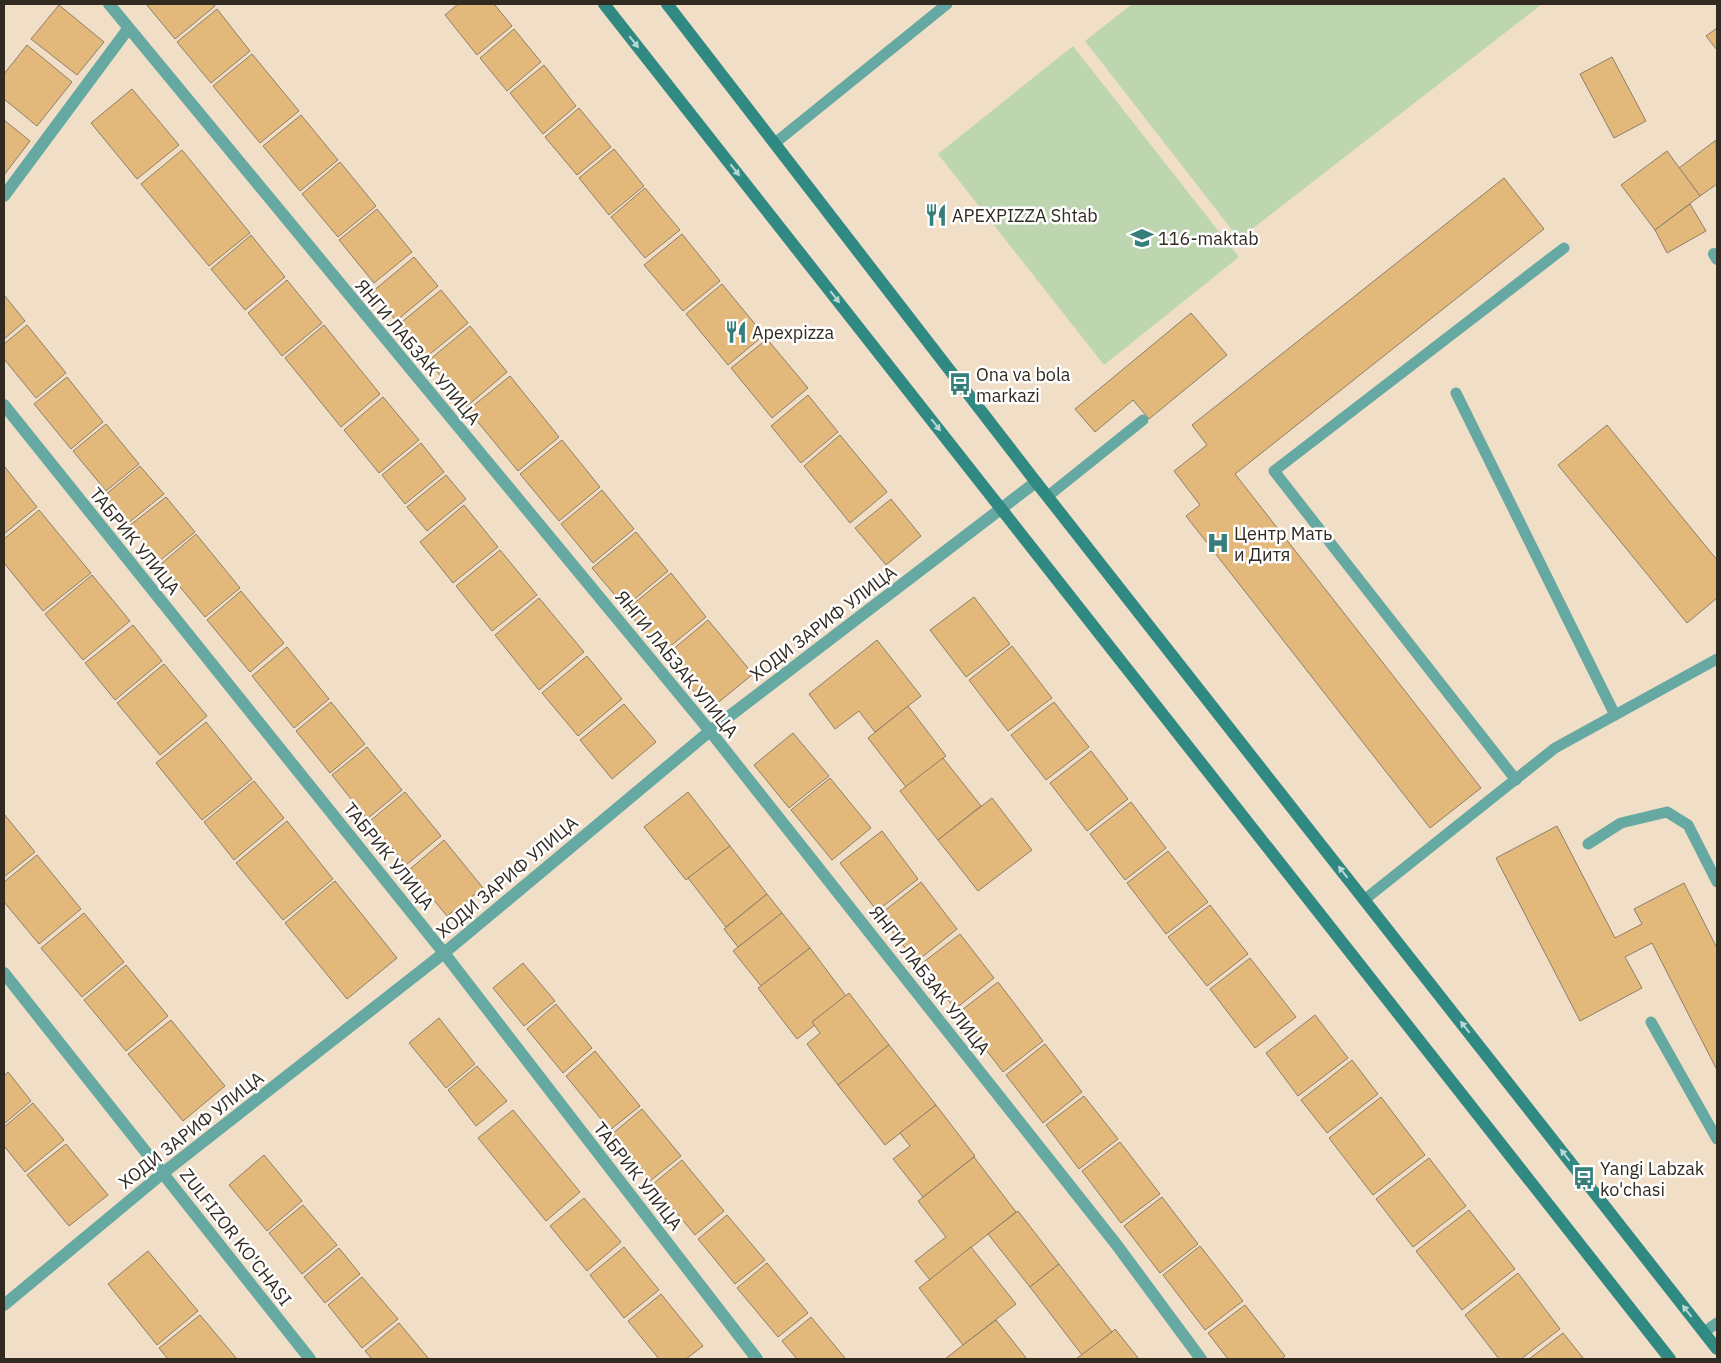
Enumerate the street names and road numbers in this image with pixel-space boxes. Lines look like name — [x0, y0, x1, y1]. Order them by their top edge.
street label: ЯНГИ ЛАБЗАК УЛИЦА — [350, 275, 486, 430]
street label: ТАБРИК УЛИЦА — [85, 483, 186, 600]
street label: ХОДИ ЗАРИФ УЛИЦА — [745, 560, 901, 686]
street label: ЯНГИ ЛАБЗАК УЛИЦА — [610, 586, 744, 743]
street label: ТАБРИК УЛИЦА — [339, 798, 440, 915]
street label: ХОДИ ЗАРИФ УЛИЦА — [432, 811, 583, 943]
street label: ЯНГИ ЛАБЗАК УЛИЦА — [865, 901, 996, 1060]
street label: ХОДИ ЗАРИФ УЛИЦА — [114, 1066, 268, 1194]
street label: ТАБРИК УЛИЦА — [588, 1117, 688, 1235]
street label: ZULFIZOR KO'CHASI — [175, 1164, 297, 1310]

